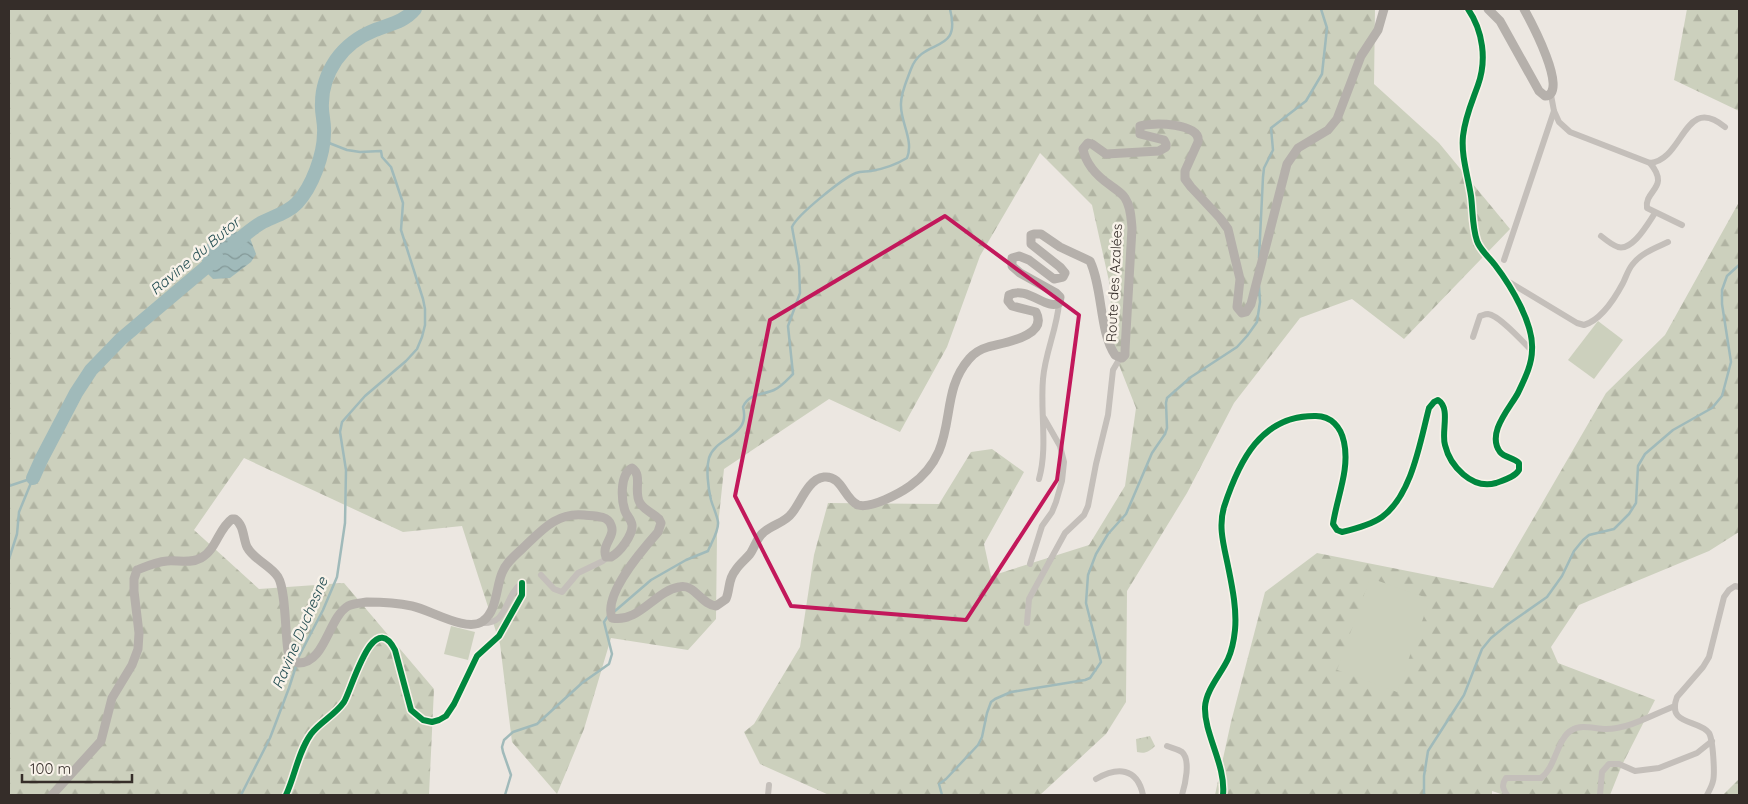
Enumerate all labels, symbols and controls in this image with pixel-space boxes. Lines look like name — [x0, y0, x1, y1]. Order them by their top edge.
water label: Ravine du Butor — [146, 211, 245, 299]
street label: Route des Azalées — [1102, 223, 1126, 343]
water label: Ravine Duchesne — [267, 574, 332, 692]
scale bar — [22, 752, 132, 784]
text: 100 m — [30, 759, 71, 778]

